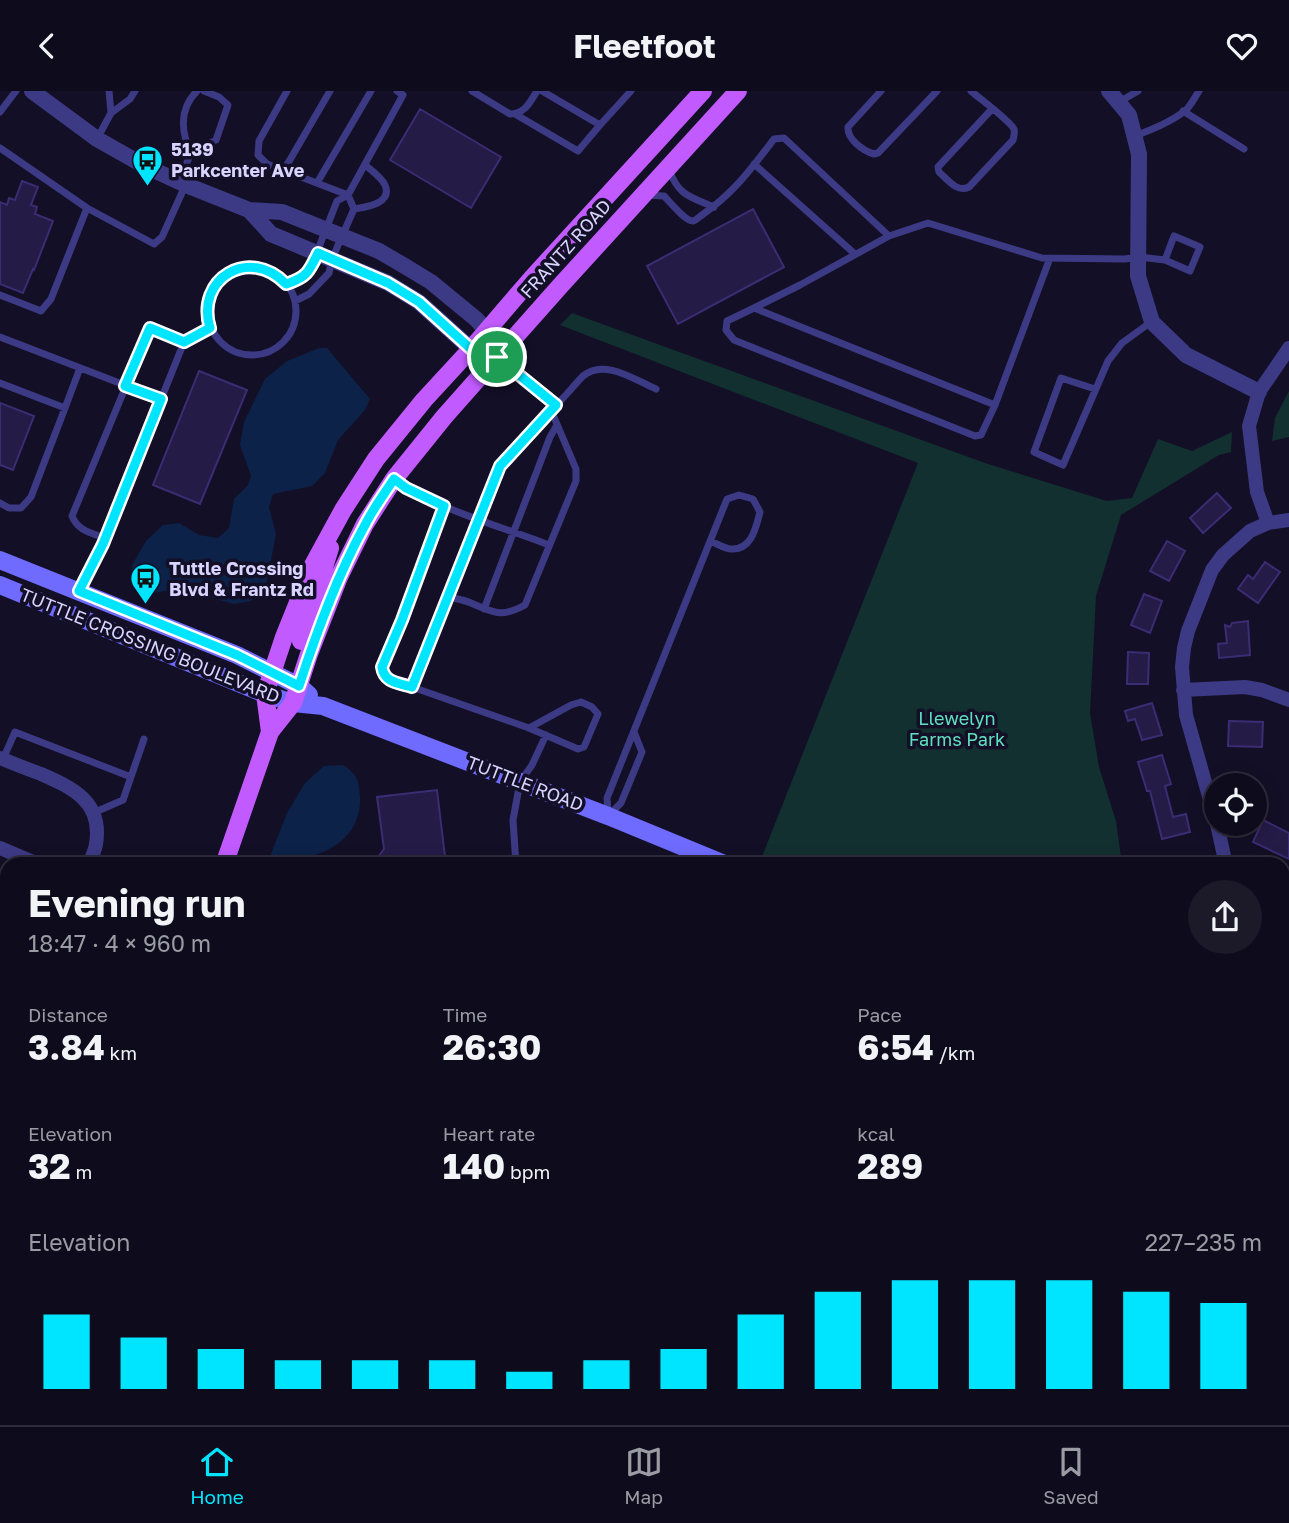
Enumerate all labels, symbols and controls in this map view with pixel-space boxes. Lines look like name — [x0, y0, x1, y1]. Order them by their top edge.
icon: back — [28, 27, 66, 65]
text: Fleetfoot — [573, 27, 716, 65]
icon: heart — [1223, 27, 1261, 65]
place label: 5139 Parkcenter Ave — [171, 138, 305, 181]
bus stop icon: 5139 Parkcenter Ave — [131, 143, 165, 187]
street label: FRANTZ ROAD — [515, 195, 615, 302]
pin — [467, 327, 527, 387]
icon: arrive — [478, 338, 516, 376]
place label: Tuttle Crossing Blvd & Frantz Rd — [169, 557, 314, 600]
bus stop icon: Tuttle Crossing Blvd & Frantz Rd — [129, 562, 163, 606]
street label: TUTTLE CROSSING BOULEVARD — [18, 583, 283, 707]
park label: Llewelyn Farms Park — [909, 707, 1005, 750]
street label: TUTTLE ROAD — [464, 751, 587, 815]
map controls — [1204, 773, 1267, 836]
button: locate — [1204, 773, 1267, 836]
text: Evening run — [28, 880, 246, 925]
button: share — [1188, 880, 1262, 954]
text: 18:47 · 4 × 960 m — [28, 929, 211, 957]
text: Distance — [28, 1003, 108, 1026]
text: Time — [443, 1003, 487, 1026]
text: Pace — [857, 1003, 902, 1026]
text: 3.84 — [28, 1026, 105, 1068]
text: 26:30 — [443, 1026, 542, 1068]
text: 6:54 — [857, 1026, 934, 1068]
text: km — [105, 1041, 137, 1064]
text: /km — [934, 1041, 975, 1064]
text: Elevation — [28, 1122, 113, 1145]
text: Heart rate — [443, 1122, 535, 1145]
text: kcal — [857, 1122, 895, 1145]
text: 32 — [28, 1145, 71, 1187]
text: 140 — [443, 1145, 505, 1187]
text: 289 — [857, 1145, 923, 1187]
text: m — [71, 1160, 92, 1183]
text: bpm — [505, 1160, 550, 1183]
text: Elevation — [28, 1228, 130, 1256]
text: 227–235 m — [1145, 1228, 1262, 1256]
tab: Home — [190, 1443, 244, 1508]
tab: Map — [624, 1443, 663, 1508]
tab: Saved — [1043, 1443, 1099, 1508]

